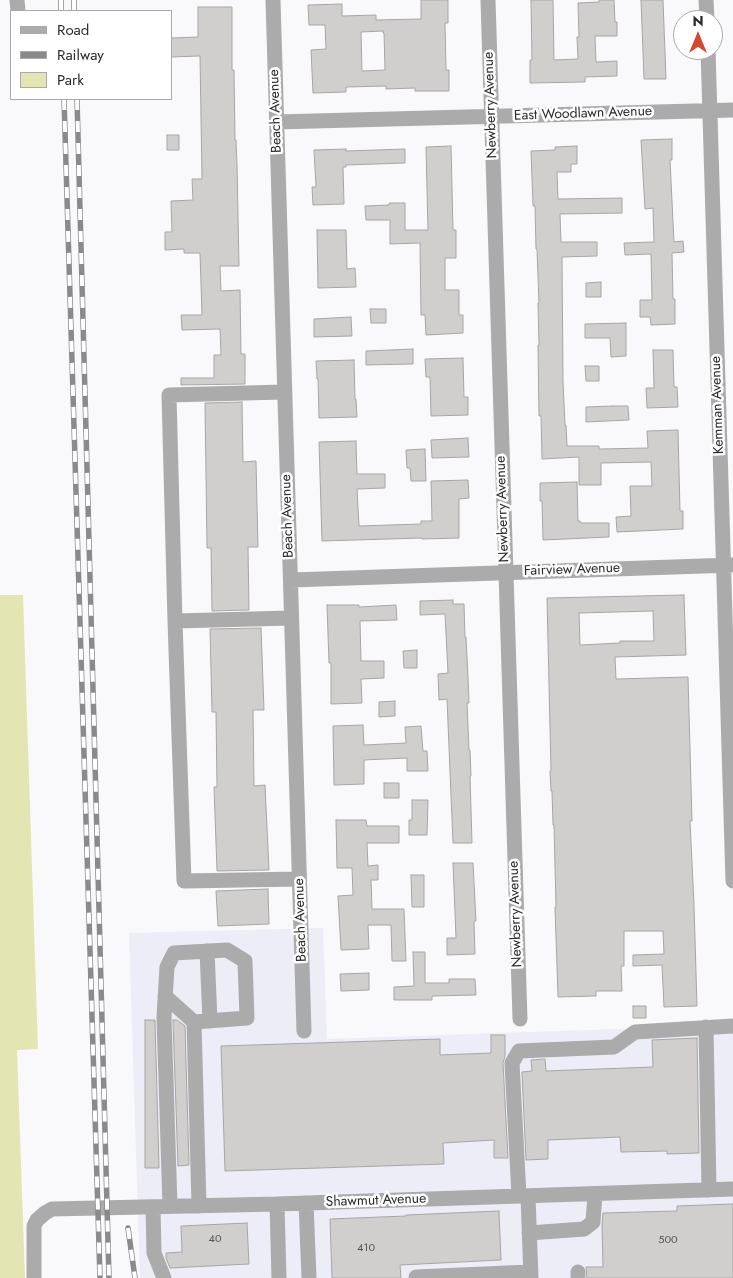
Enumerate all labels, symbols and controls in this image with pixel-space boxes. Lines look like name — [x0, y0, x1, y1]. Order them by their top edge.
legend — [10, 10, 172, 100]
north arrow — [673, 10, 723, 60]
text: N — [692, 11, 704, 31]
text: Road — [57, 19, 89, 41]
text: Railway — [57, 44, 104, 66]
street label: Newberry Avenue — [481, 51, 501, 159]
text: Park — [57, 69, 84, 91]
street label: Beach Avenue — [266, 69, 286, 153]
street label: East Woodlawn Avenue — [514, 103, 652, 125]
street label: Kemman Avenue — [708, 356, 728, 454]
street label: Newberry Avenue — [493, 455, 513, 563]
street label: Beach Avenue — [278, 474, 298, 558]
street label: Fairview Avenue — [524, 560, 620, 580]
street label: Newberry Avenue — [506, 860, 526, 968]
street label: Beach Avenue — [291, 878, 311, 962]
street label: Shawmut Avenue — [325, 1191, 427, 1211]
house number: 40 — [208, 1232, 222, 1246]
house number: 500 — [658, 1233, 678, 1247]
house number: 410 — [357, 1241, 375, 1255]

